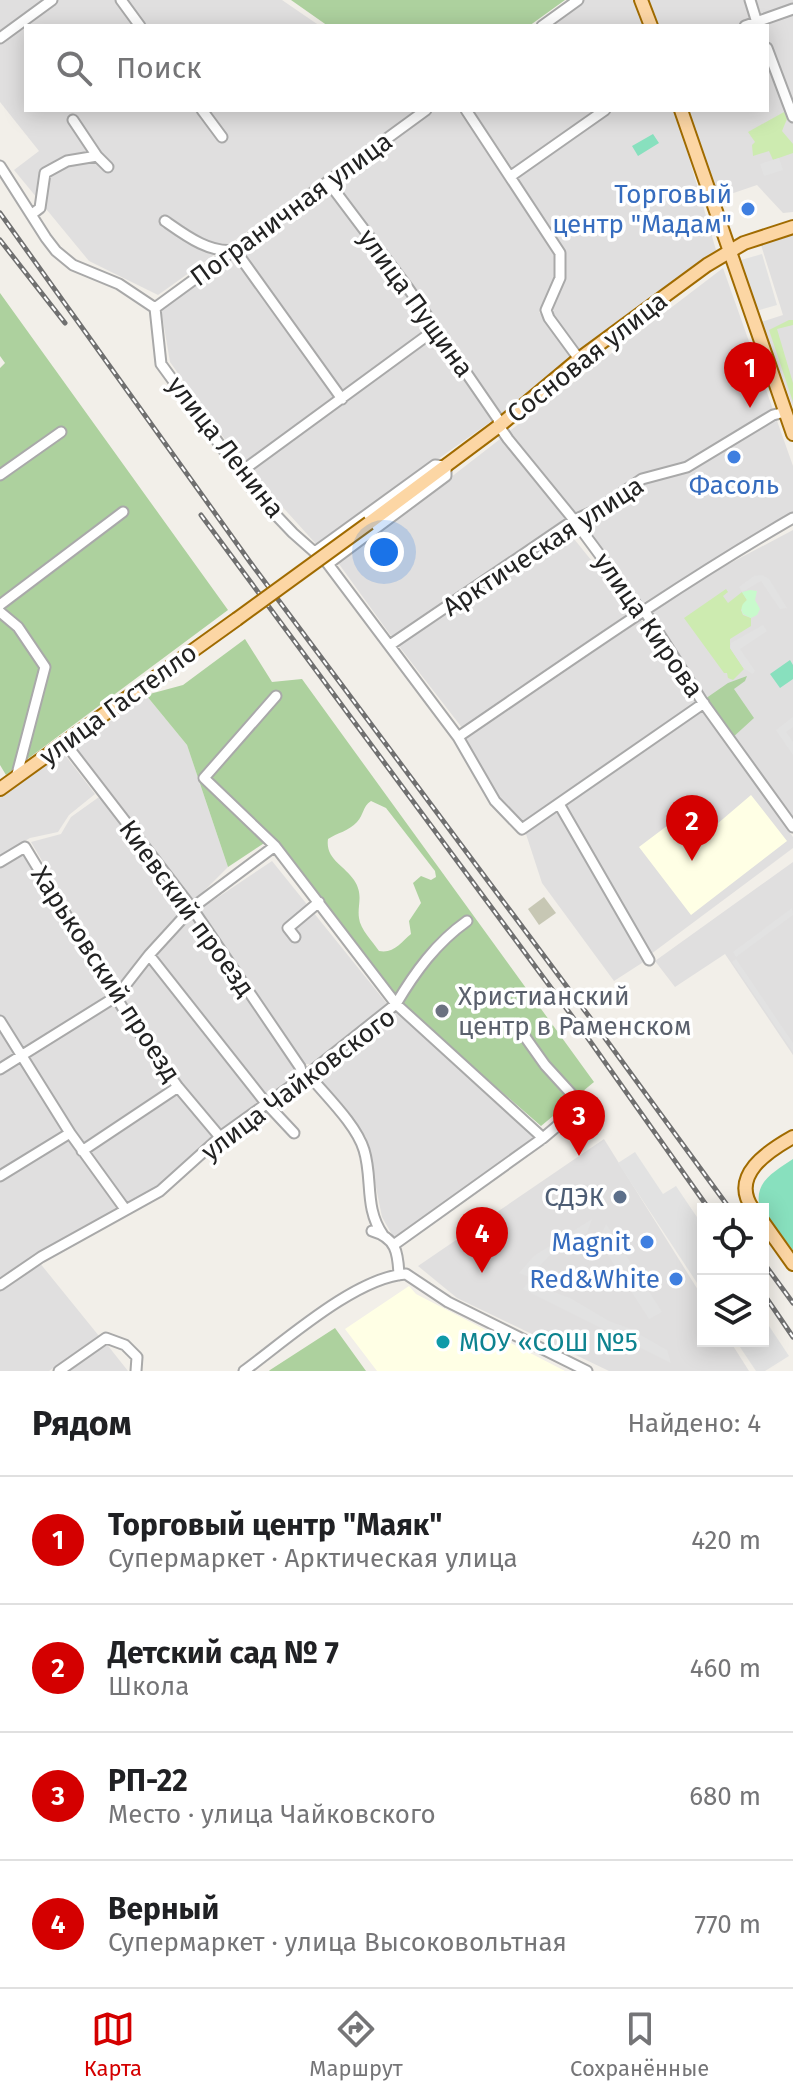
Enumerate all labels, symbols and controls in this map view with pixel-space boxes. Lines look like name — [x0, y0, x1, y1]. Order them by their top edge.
search box — [24, 24, 769, 112]
icon: search — [52, 46, 96, 90]
text: Поиск — [116, 50, 202, 86]
street label: Пограничная улица — [184, 126, 398, 293]
place label: Торговый центр "Мадам" — [552, 179, 732, 240]
marker: Торговый центр "Мадам" — [739, 200, 757, 218]
street label: улица Пущина — [351, 223, 480, 383]
street label: Сосновая улица — [501, 285, 673, 429]
pin: 1 — [724, 342, 776, 408]
street label: улица Ленина — [161, 370, 291, 524]
marker: Фасоль — [725, 448, 743, 466]
street label: Арктическая улица — [437, 470, 649, 623]
place label: Фасоль — [689, 470, 779, 501]
your location — [364, 532, 404, 572]
street label: улица Кирова — [587, 547, 710, 704]
street label: улица Гастелло — [34, 637, 203, 772]
pin: 2 — [666, 795, 718, 861]
street label: Киевский проезд — [112, 814, 261, 1003]
street label: Харьковский проезд — [24, 861, 187, 1088]
place label: Христианский центр в Раменском — [458, 981, 691, 1042]
street label: улица Чайковского — [195, 1001, 401, 1167]
marker: Христианский центр в Раменском — [433, 1002, 451, 1020]
pin: 3 — [553, 1090, 605, 1156]
place label: СДЭК — [544, 1182, 605, 1213]
marker: СДЭК — [611, 1188, 629, 1206]
map controls — [697, 1203, 769, 1347]
button: locate — [697, 1203, 769, 1275]
pin: 4 — [456, 1207, 508, 1273]
place label: Magnit — [551, 1227, 632, 1258]
marker: Magnit — [638, 1233, 656, 1251]
place label: Red&White — [529, 1264, 660, 1295]
marker: Red&White — [667, 1270, 685, 1288]
button: layers — [697, 1275, 769, 1347]
place label: МОУ «СОШ №5 — [459, 1327, 638, 1358]
marker: МОУ «СОШ №5 — [434, 1333, 452, 1351]
text: Рядом — [32, 1403, 131, 1444]
text: Найдено: 4 — [627, 1408, 761, 1439]
text: Торговый центр "Маяк" — [108, 1507, 442, 1543]
text: 1 — [52, 1525, 64, 1556]
text: 420 m — [691, 1525, 761, 1556]
text: Супермаркет · Арктическая улица — [108, 1543, 518, 1574]
text: Детский сад № 7 — [108, 1635, 339, 1671]
text: 2 — [51, 1653, 65, 1684]
text: 460 m — [690, 1653, 761, 1684]
text: Школа — [108, 1671, 189, 1702]
text: РП-22 — [108, 1763, 188, 1799]
text: 3 — [51, 1781, 65, 1812]
text: 680 m — [689, 1781, 761, 1812]
text: Место · улица Чайковского — [108, 1799, 436, 1830]
text: Верный — [108, 1891, 219, 1927]
text: 4 — [51, 1909, 65, 1940]
text: 770 m — [695, 1909, 761, 1940]
text: Супермаркет · улица Высоковольтная — [108, 1927, 567, 1958]
tab: Карта — [84, 2007, 142, 2082]
tab: Маршрут — [309, 2007, 403, 2082]
tab: Сохранённые — [570, 2007, 709, 2082]

